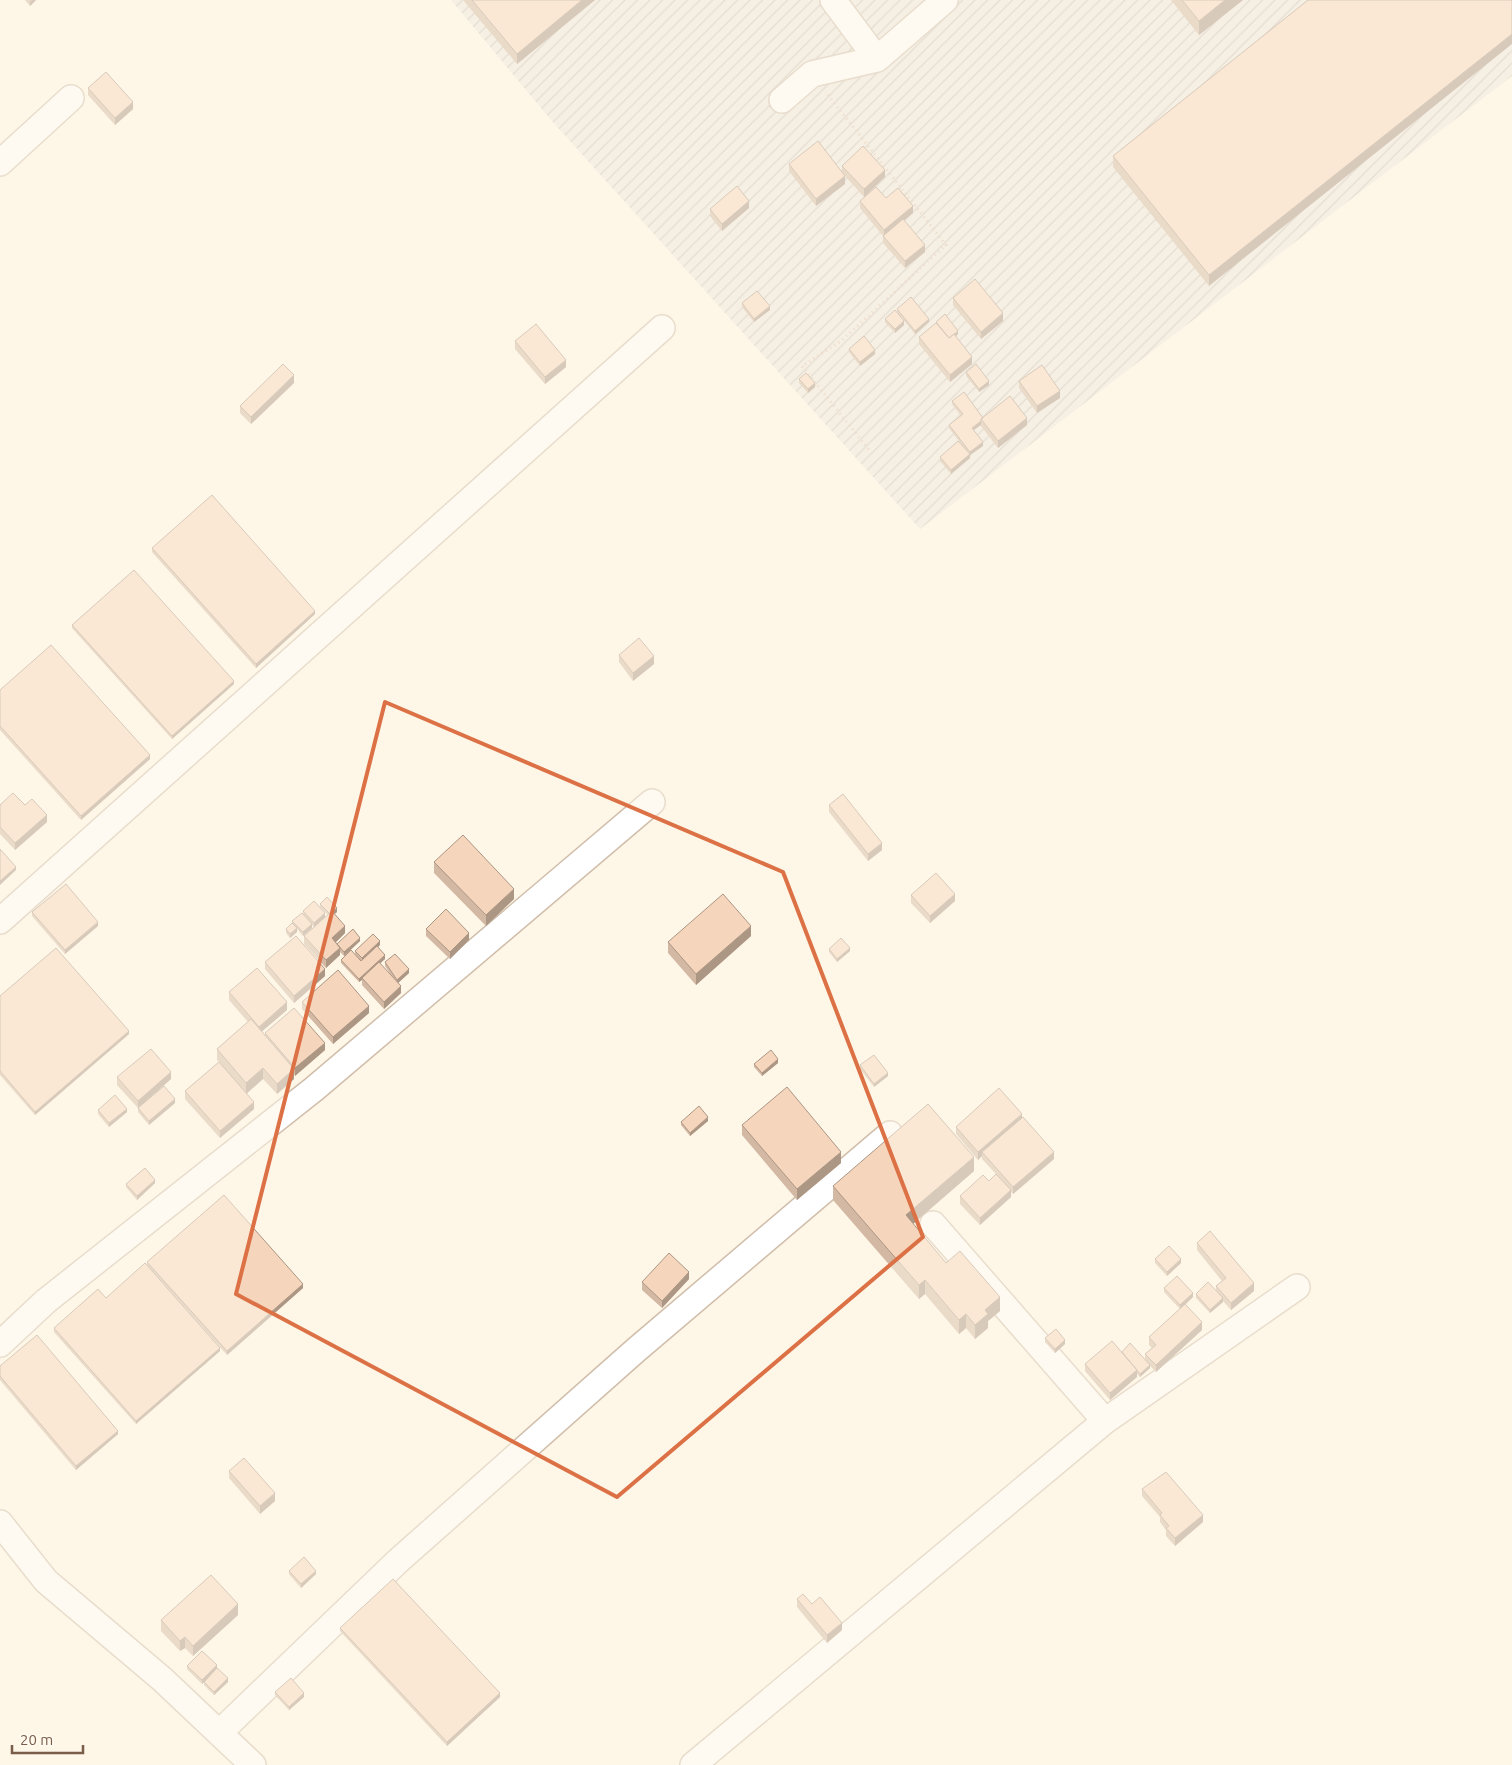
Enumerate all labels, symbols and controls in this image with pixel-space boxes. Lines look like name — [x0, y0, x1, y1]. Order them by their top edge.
scale bar — [12, 1722, 84, 1754]
text: 20 m — [20, 1731, 53, 1748]

